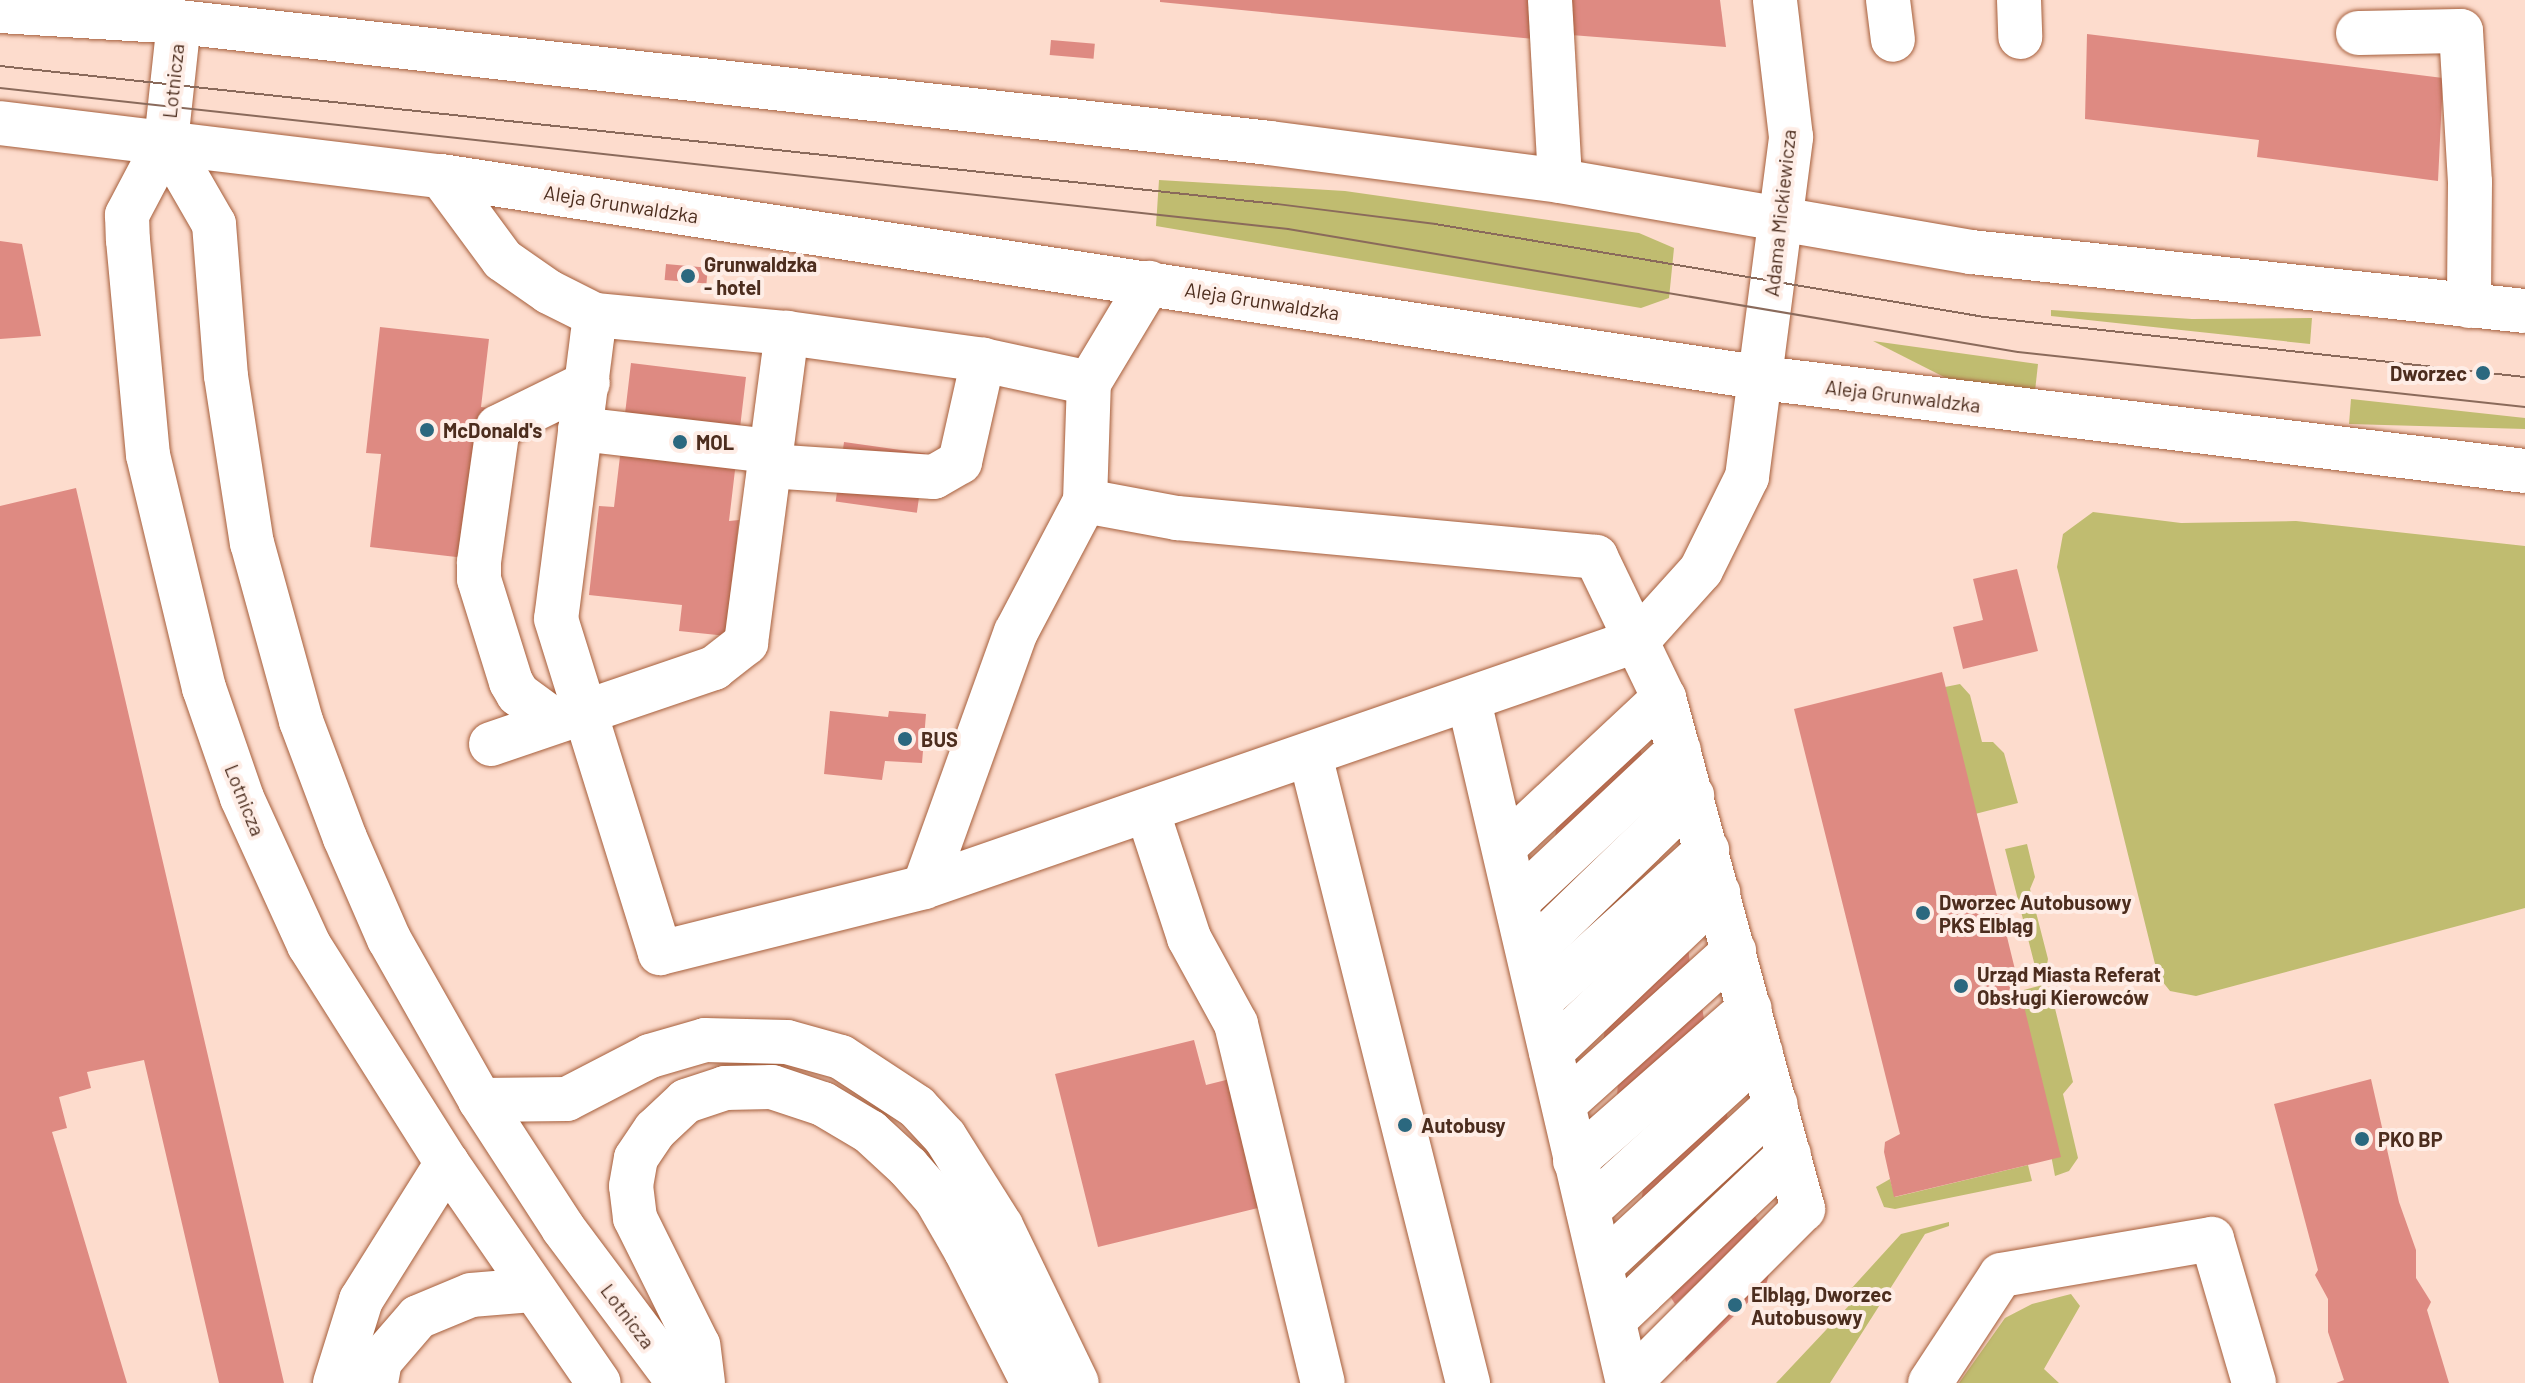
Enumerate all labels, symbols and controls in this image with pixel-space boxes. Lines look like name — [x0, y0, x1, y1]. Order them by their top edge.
street label: Lotnicza — [157, 43, 189, 119]
street label: Adama Mickiewicza — [1759, 128, 1801, 298]
street label: Aleja Grunwaldzka — [542, 180, 700, 228]
place label: Grunwaldzka - hotel — [704, 252, 817, 299]
marker: Grunwaldzka - hotel — [679, 267, 697, 285]
street label: Aleja Grunwaldzka — [1183, 277, 1341, 325]
place label: Dworzec — [2390, 361, 2467, 385]
marker: Dworzec — [2474, 364, 2492, 382]
street label: Aleja Grunwaldzka — [1824, 375, 1982, 417]
place label: McDonald's — [443, 418, 542, 442]
marker: McDonald's — [418, 421, 436, 439]
place label: MOL — [696, 430, 734, 454]
marker: MOL — [671, 433, 689, 451]
place label: BUS — [921, 727, 958, 751]
marker: BUS — [896, 730, 914, 748]
street label: Lotnicza — [220, 761, 270, 839]
place label: Dworzec Autobusowy PKS Elbląg — [1939, 890, 2132, 937]
marker: Dworzec Autobusowy PKS Elbląg — [1914, 904, 1932, 922]
place label: Urząd Miasta Referat Obsługi Kierowców — [1977, 962, 2161, 1009]
marker: Urząd Miasta Referat Obsługi Kierowców — [1952, 977, 1970, 995]
place label: Autobusy — [1421, 1113, 1506, 1137]
marker: Autobusy — [1396, 1116, 1414, 1134]
place label: PKO BP — [2378, 1127, 2443, 1151]
marker: PKO BP — [2353, 1130, 2371, 1148]
street label: Lotnicza — [596, 1279, 660, 1353]
place label: Elbląg, Dworzec Autobusowy — [1751, 1282, 1892, 1329]
marker: Elbląg, Dworzec Autobusowy — [1726, 1296, 1744, 1314]

